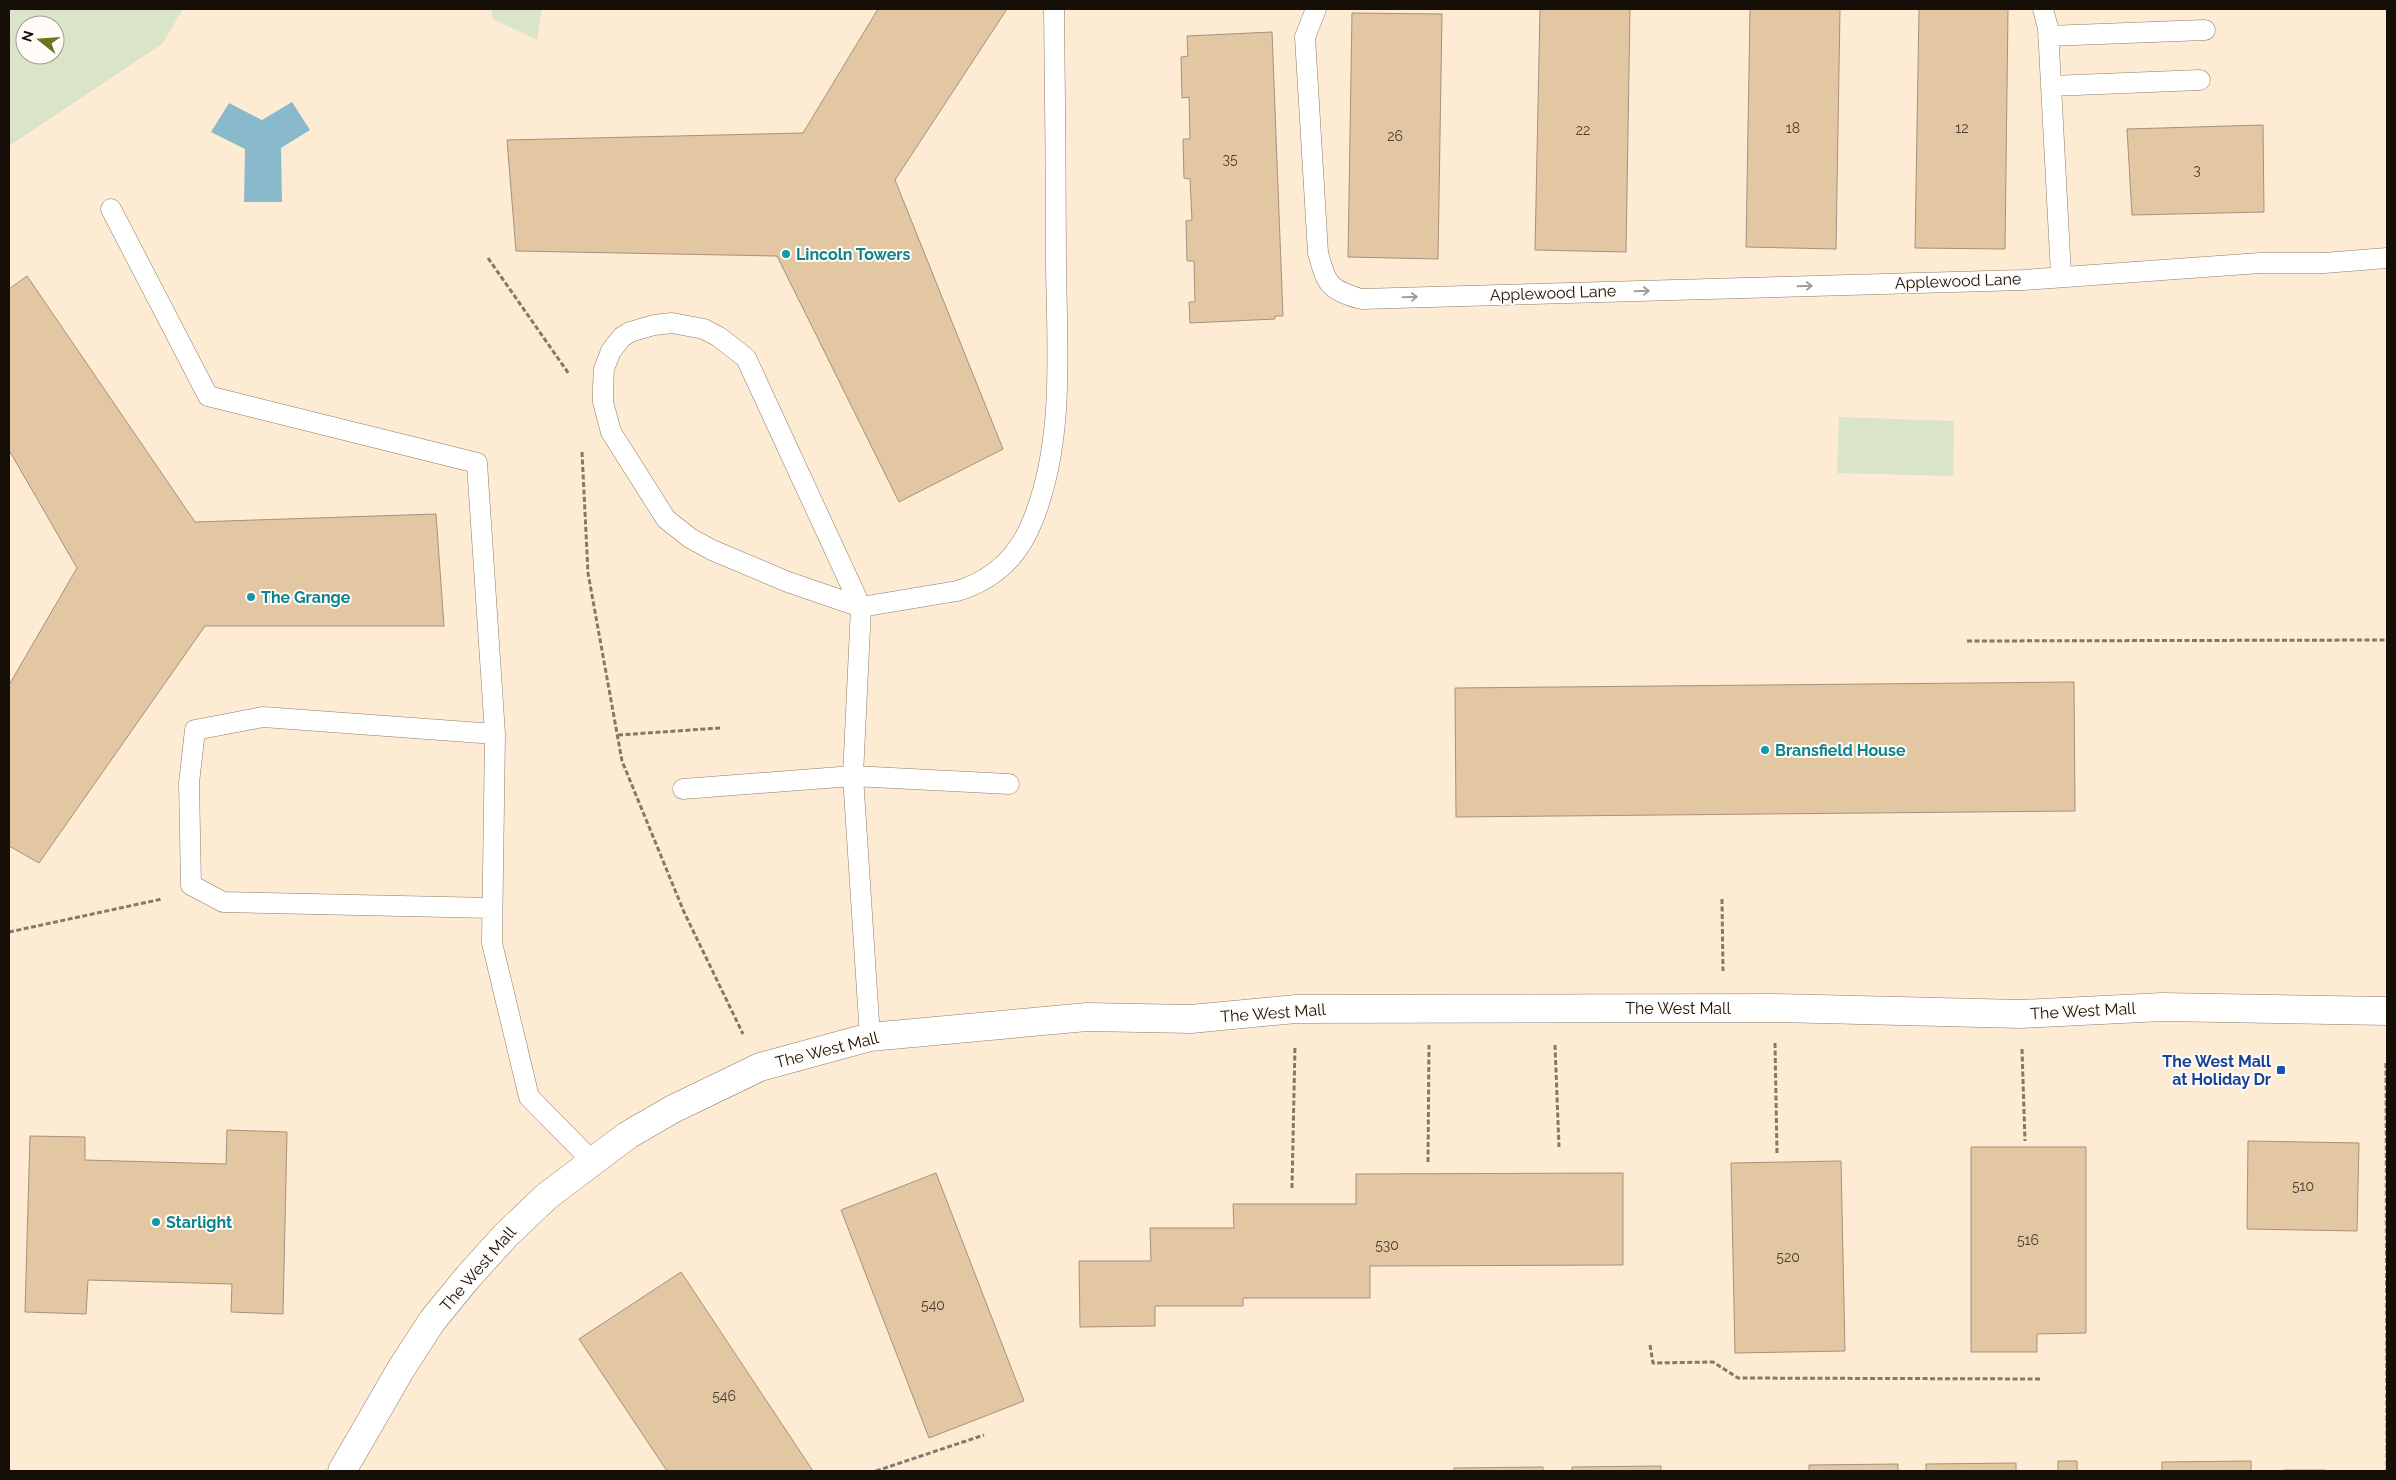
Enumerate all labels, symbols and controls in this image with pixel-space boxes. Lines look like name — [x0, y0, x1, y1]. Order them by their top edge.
north arrow — [15, 15, 65, 65]
text: N — [18, 29, 37, 44]
house number: 18 — [1786, 120, 1800, 136]
house number: 12 — [1955, 120, 1969, 136]
house number: 22 — [1576, 122, 1590, 138]
house number: 26 — [1387, 128, 1403, 144]
house number: 35 — [1222, 151, 1238, 167]
house number: 3 — [2193, 162, 2201, 178]
place label: Lincoln Towers — [796, 245, 910, 264]
marker: Lincoln Towers — [780, 248, 792, 260]
street label: Applewood Lane — [1894, 269, 2022, 293]
street label: Applewood Lane — [1489, 281, 1617, 305]
one-way arrow — [1796, 281, 1812, 291]
one-way arrow — [1634, 286, 1650, 295]
one-way arrow — [1401, 293, 1417, 302]
place label: The Grange — [261, 588, 351, 607]
marker: The Grange — [245, 591, 257, 603]
place label: Bransfield House — [1775, 741, 1906, 760]
marker: Bransfield House — [1759, 744, 1771, 756]
street label: The West Mall — [1625, 999, 1731, 1018]
street label: The West Mall — [2030, 999, 2137, 1023]
street label: The West Mall — [1220, 1000, 1327, 1026]
street label: The West Mall — [773, 1028, 881, 1072]
place label: The West Mall at Holiday Dr — [2162, 1052, 2272, 1089]
marker: The West Mall at Holiday Dr — [2275, 1064, 2287, 1076]
house number: 510 — [2292, 1178, 2314, 1194]
place label: Starlight — [166, 1213, 232, 1232]
marker: Starlight — [150, 1216, 162, 1228]
street label: The West Mall — [436, 1222, 520, 1315]
house number: 516 — [2017, 1232, 2039, 1248]
house number: 530 — [1375, 1237, 1399, 1253]
house number: 520 — [1776, 1249, 1800, 1265]
house number: 540 — [921, 1297, 945, 1313]
house number: 546 — [712, 1388, 736, 1404]

